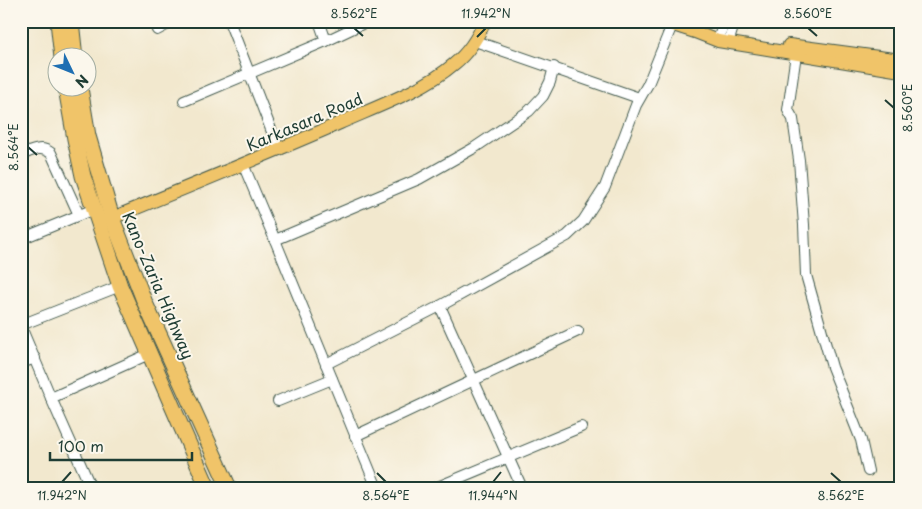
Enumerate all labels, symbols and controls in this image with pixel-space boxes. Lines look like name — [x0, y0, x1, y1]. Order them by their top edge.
text: 8.562°E — [330, 4, 378, 22]
text: 11.942°N — [461, 4, 511, 22]
text: 8.560°E — [784, 4, 832, 22]
north arrow — [48, 48, 98, 98]
text: N — [70, 70, 93, 92]
text: 8.560°E — [898, 84, 916, 132]
street label: Karkasara Road — [242, 86, 366, 156]
text: 8.564°E — [4, 123, 22, 171]
street label: Kano-Zaria Highway — [117, 208, 201, 362]
scale bar — [50, 429, 192, 461]
text: 100 m — [58, 434, 104, 457]
text: 11.942°N — [37, 486, 87, 504]
text: 8.564°E — [362, 486, 410, 504]
text: 11.944°N — [468, 486, 518, 504]
text: 8.562°E — [817, 486, 865, 504]

